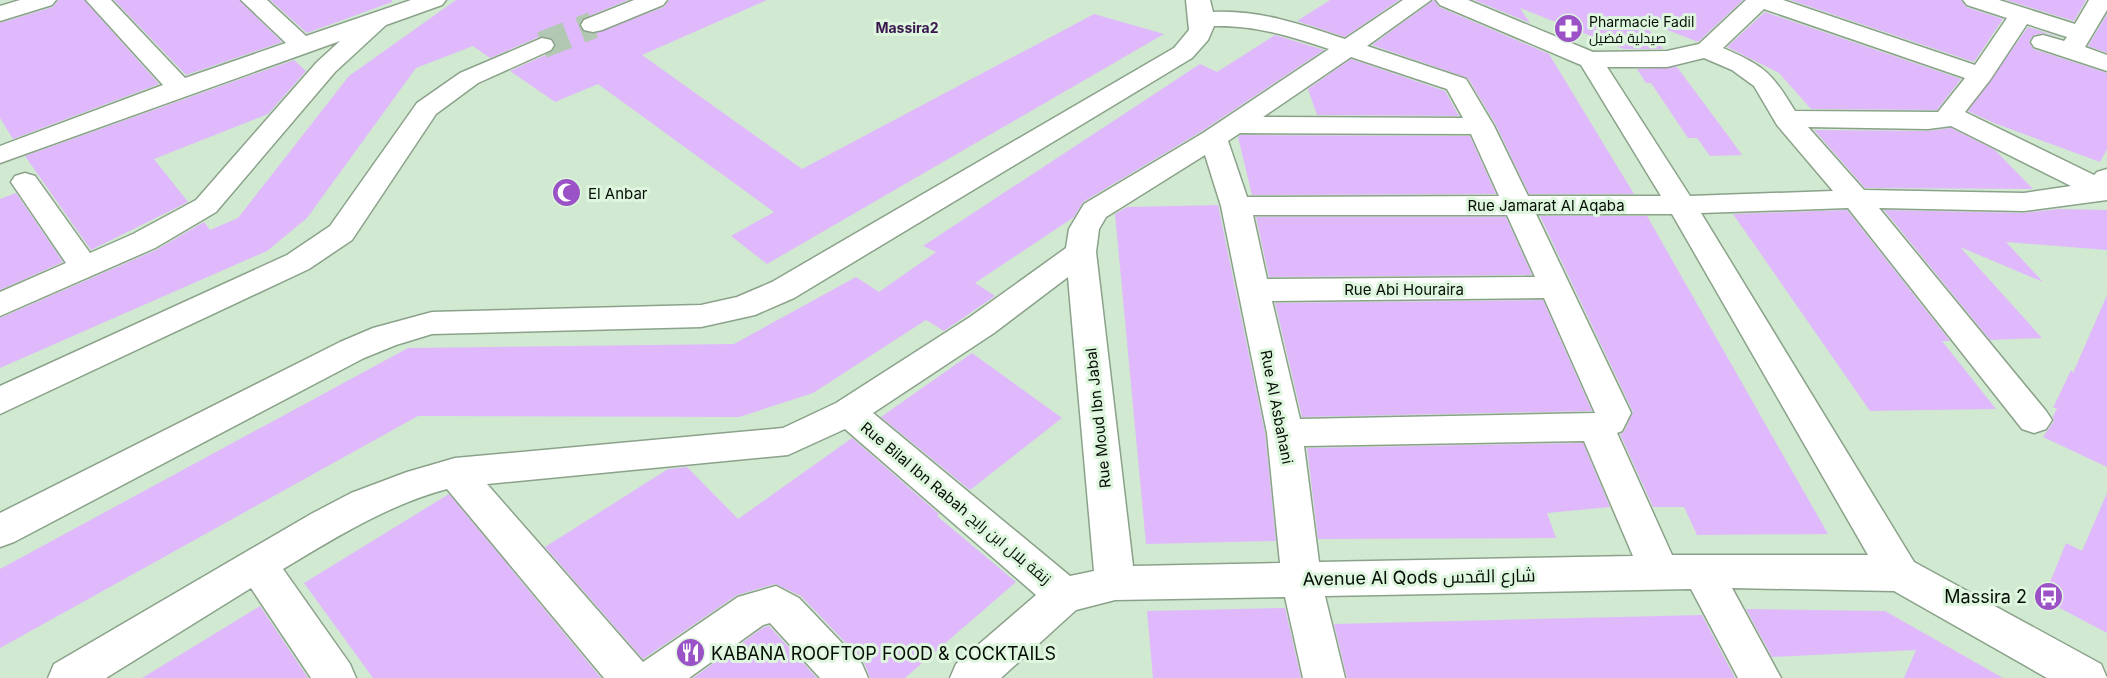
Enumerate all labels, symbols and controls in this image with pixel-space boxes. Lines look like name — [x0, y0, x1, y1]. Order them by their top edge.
pharmacy icon: Pharmacie Fadil صيدلية فضيل — [1552, 13, 1584, 45]
place label: Pharmacie Fadil صيدلية فضيل — [1589, 13, 1694, 46]
district label: Massira2 — [875, 19, 939, 36]
mosque icon: El Anbar — [551, 177, 583, 209]
place label: El Anbar — [588, 184, 648, 203]
street label: Rue Jamarat Al Aqaba — [1467, 196, 1625, 215]
street label: Rue Abi Houraira — [1344, 280, 1464, 299]
street label: Rue Moud Ibn Jabal — [1081, 347, 1115, 489]
street label: Rue Al Asbahani — [1257, 348, 1297, 466]
street label: Rue Bilal Ibn Rabah زنقة بلال ابن رابح — [856, 418, 1055, 590]
street label: Avenue Al Qods شارع القدس — [1302, 564, 1536, 592]
bus stop icon: Massira 2 — [2032, 580, 2064, 612]
place label: Massira 2 — [1944, 586, 2027, 607]
restaurant icon: KABANA ROOFTOP FOOD & COCKTAILS — [674, 637, 706, 669]
place label: KABANA ROOFTOP FOOD & COCKTAILS — [711, 643, 1056, 664]

